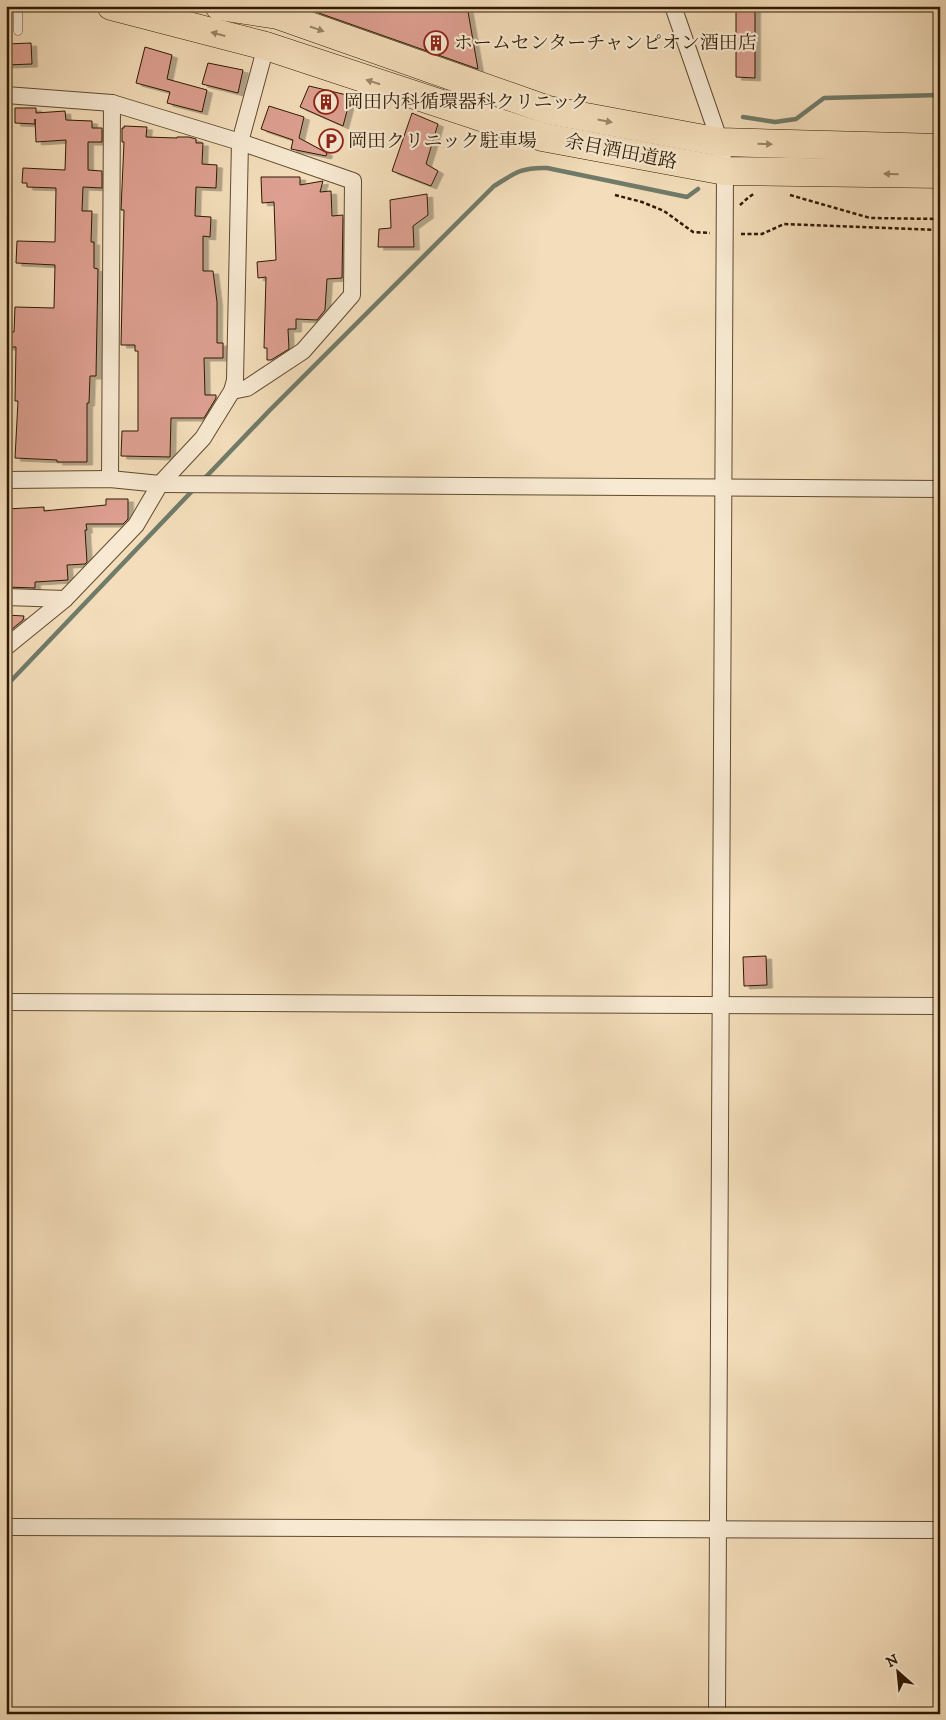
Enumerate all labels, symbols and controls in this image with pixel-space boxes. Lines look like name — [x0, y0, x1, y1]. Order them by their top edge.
one-way arrow — [310, 25, 325, 33]
one-way arrow — [210, 30, 225, 38]
building icon: ホームセンターチャンピオン酒田店 — [423, 30, 449, 56]
place label: ホームセンターチャンピオン酒田店 — [454, 32, 757, 55]
one-way arrow — [365, 77, 380, 85]
building icon: 岡田内科循環器科クリニック — [313, 89, 339, 115]
place label: 岡田内科循環器科クリニック — [344, 91, 590, 114]
one-way arrow — [597, 117, 613, 125]
parking icon: 岡田クリニック駐車場 — [318, 128, 344, 154]
place label: 岡田クリニック駐車場 — [348, 130, 537, 153]
street label: 余目酒田道路 — [563, 130, 679, 174]
one-way arrow — [758, 140, 774, 148]
one-way arrow — [883, 169, 899, 177]
north arrow — [874, 1648, 924, 1698]
text: N — [883, 1650, 902, 1672]

